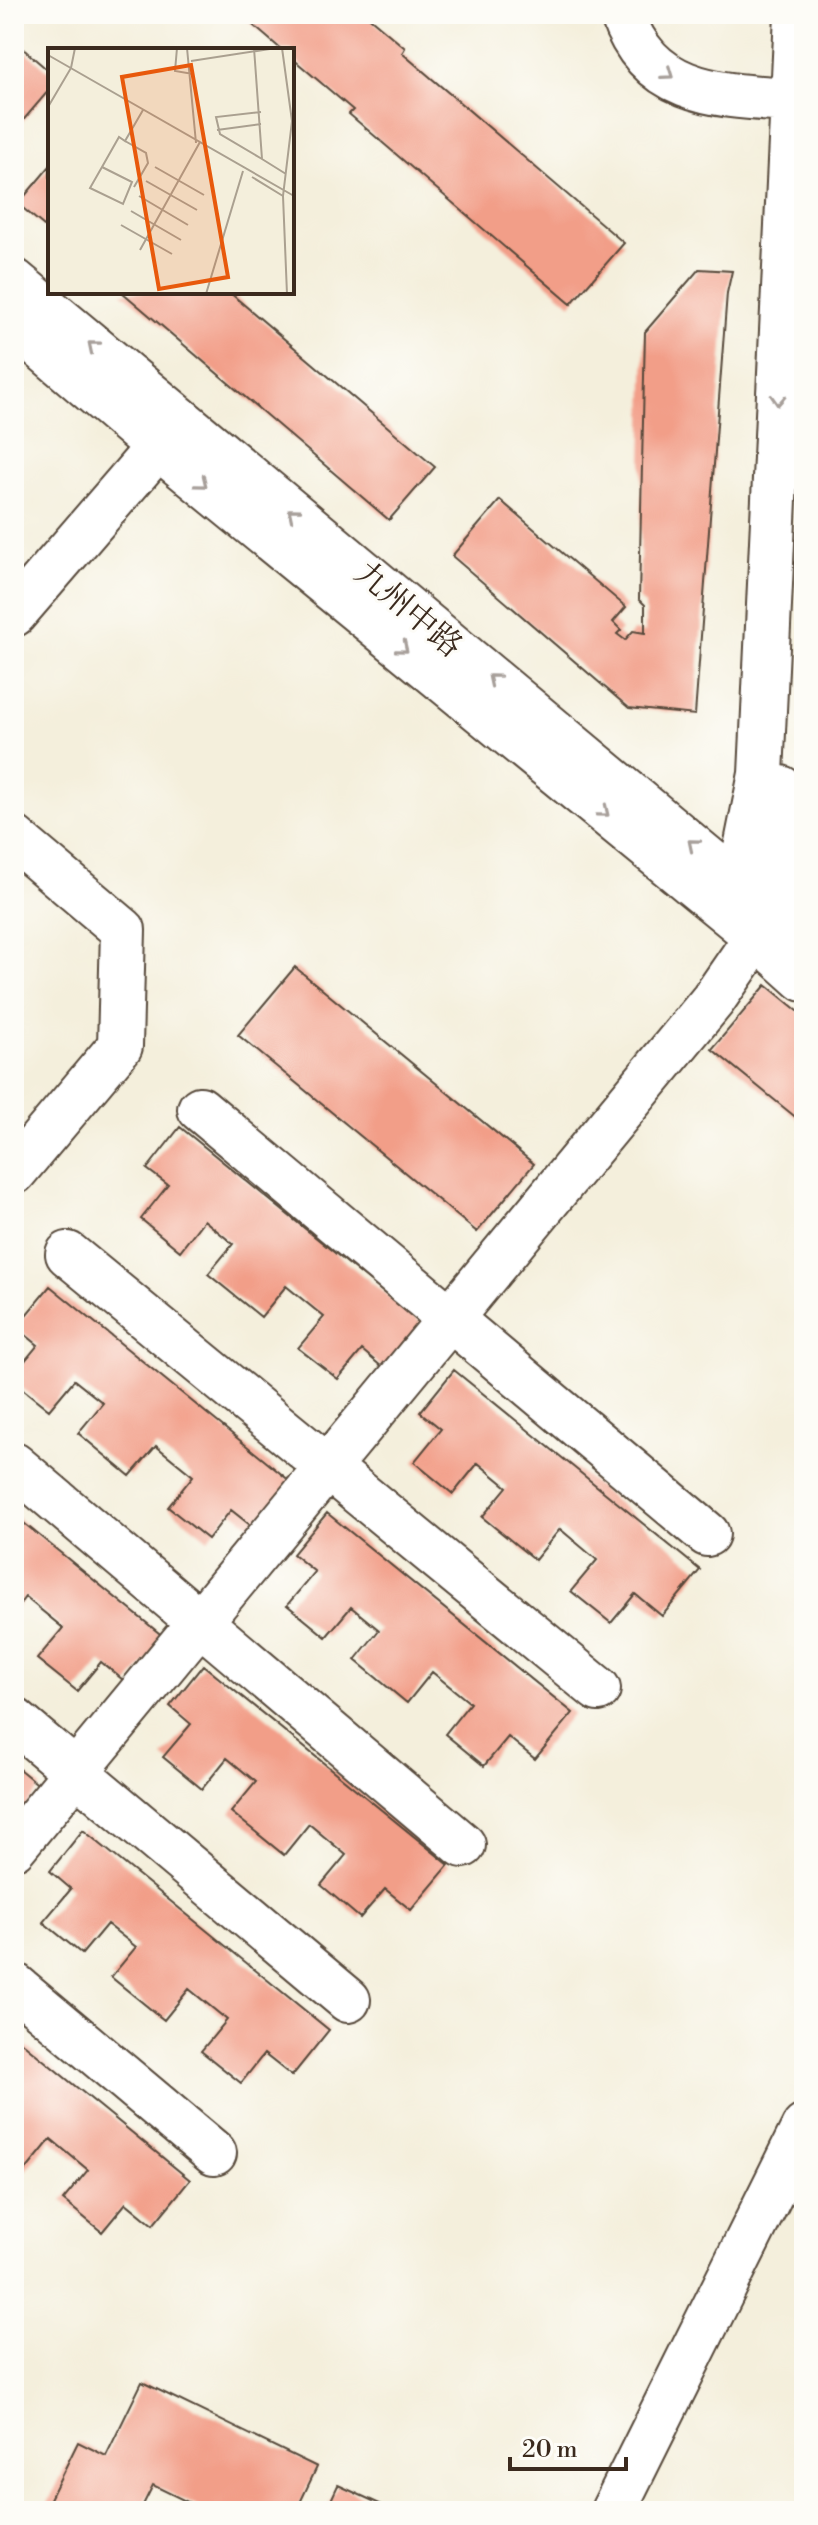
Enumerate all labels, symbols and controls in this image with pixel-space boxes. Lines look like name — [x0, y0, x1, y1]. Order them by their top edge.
inset map — [48, 48, 294, 294]
one-way arrow — [659, 64, 673, 79]
one-way arrow — [87, 341, 102, 356]
one-way arrow — [770, 394, 787, 407]
one-way arrow — [193, 473, 207, 488]
one-way arrow — [287, 508, 302, 523]
street label: 九州中路 — [346, 553, 470, 666]
one-way arrow — [394, 638, 408, 653]
one-way arrow — [487, 674, 502, 688]
one-way arrow — [595, 802, 610, 817]
one-way arrow — [688, 839, 702, 854]
scale bar — [510, 2421, 626, 2471]
text: 20 m — [522, 2435, 578, 2465]

